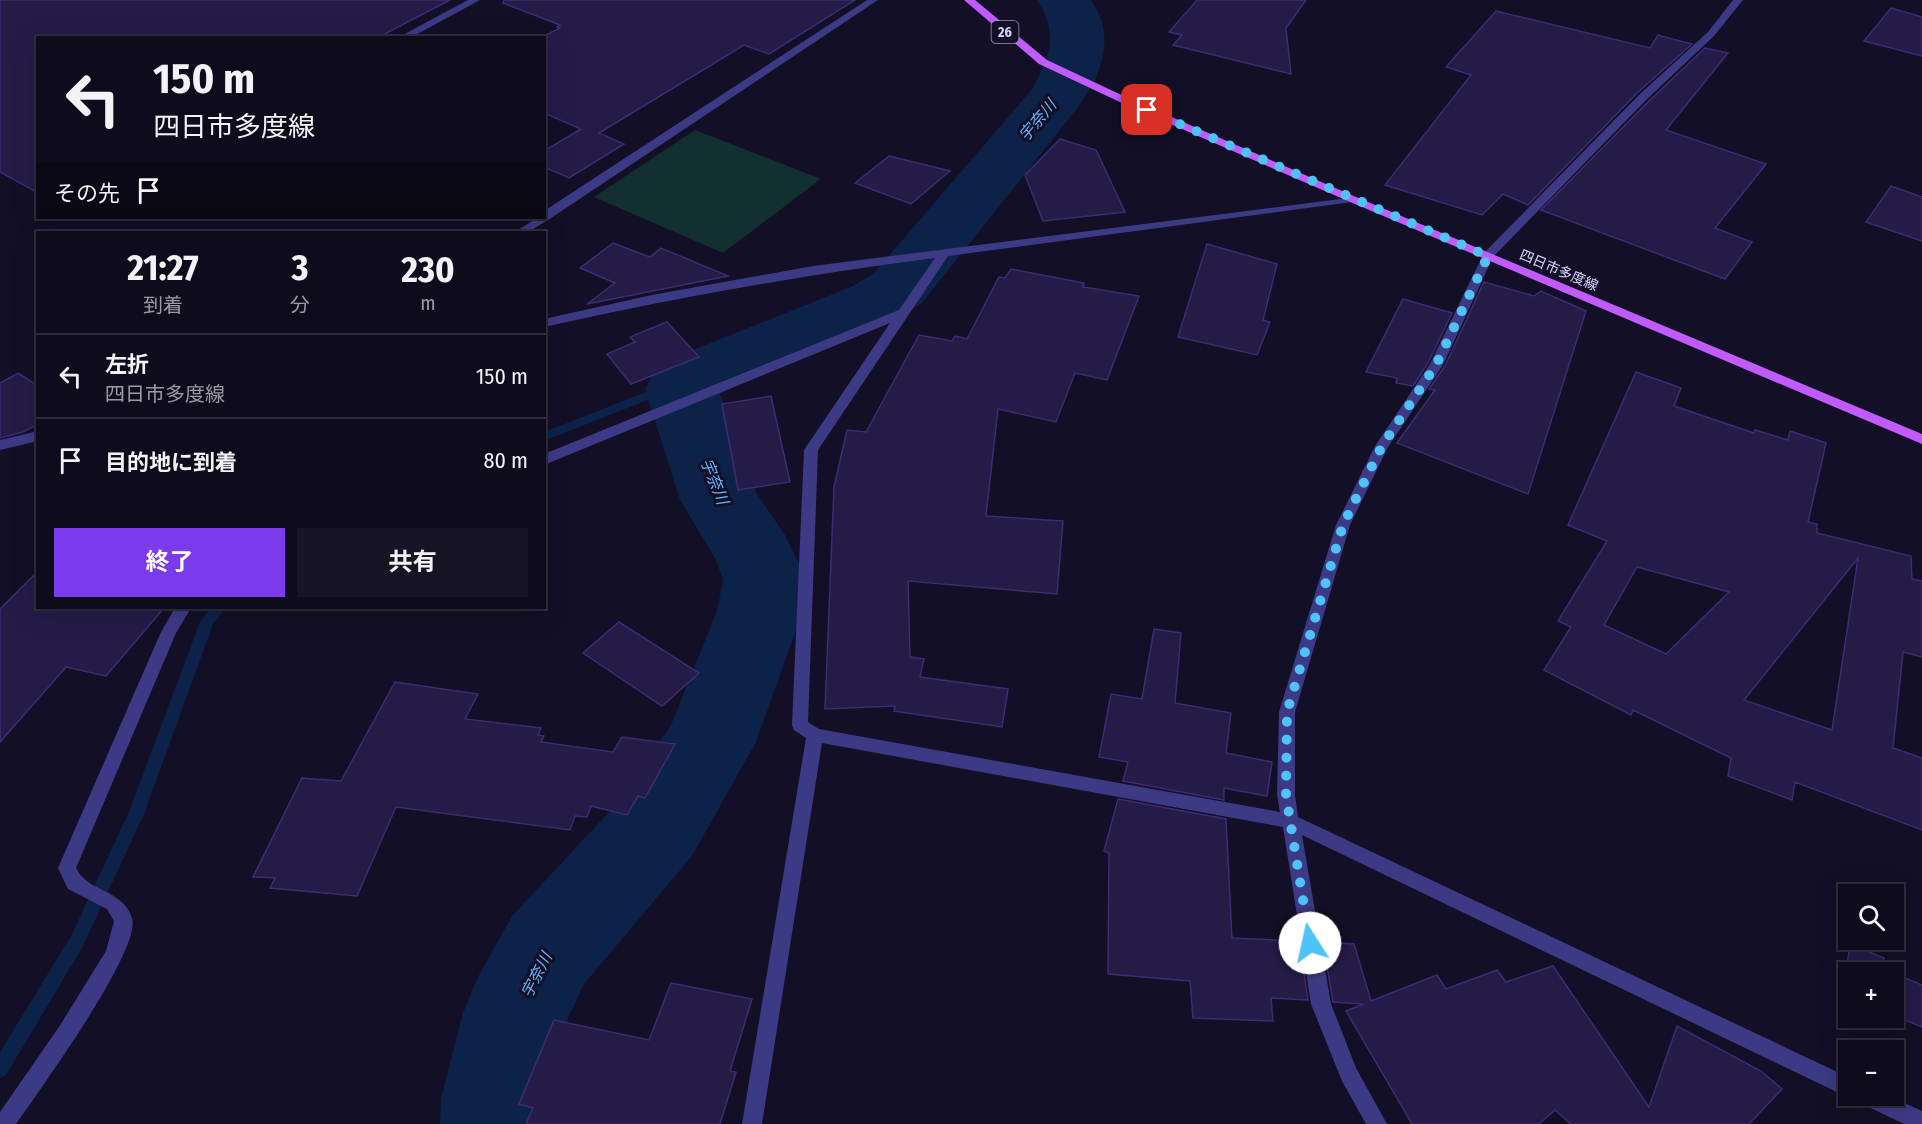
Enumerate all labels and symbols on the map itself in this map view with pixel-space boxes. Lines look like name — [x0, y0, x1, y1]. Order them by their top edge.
road number: 26 — [992, 21, 1018, 43]
pin — [1121, 84, 1172, 135]
water label: 宇奈川 — [1015, 94, 1061, 145]
street label: 四日市多度線 — [1517, 246, 1601, 295]
water label: 宇奈川 — [697, 455, 733, 509]
position arrow — [1278, 911, 1342, 975]
water label: 宇奈川 — [517, 948, 557, 1001]

